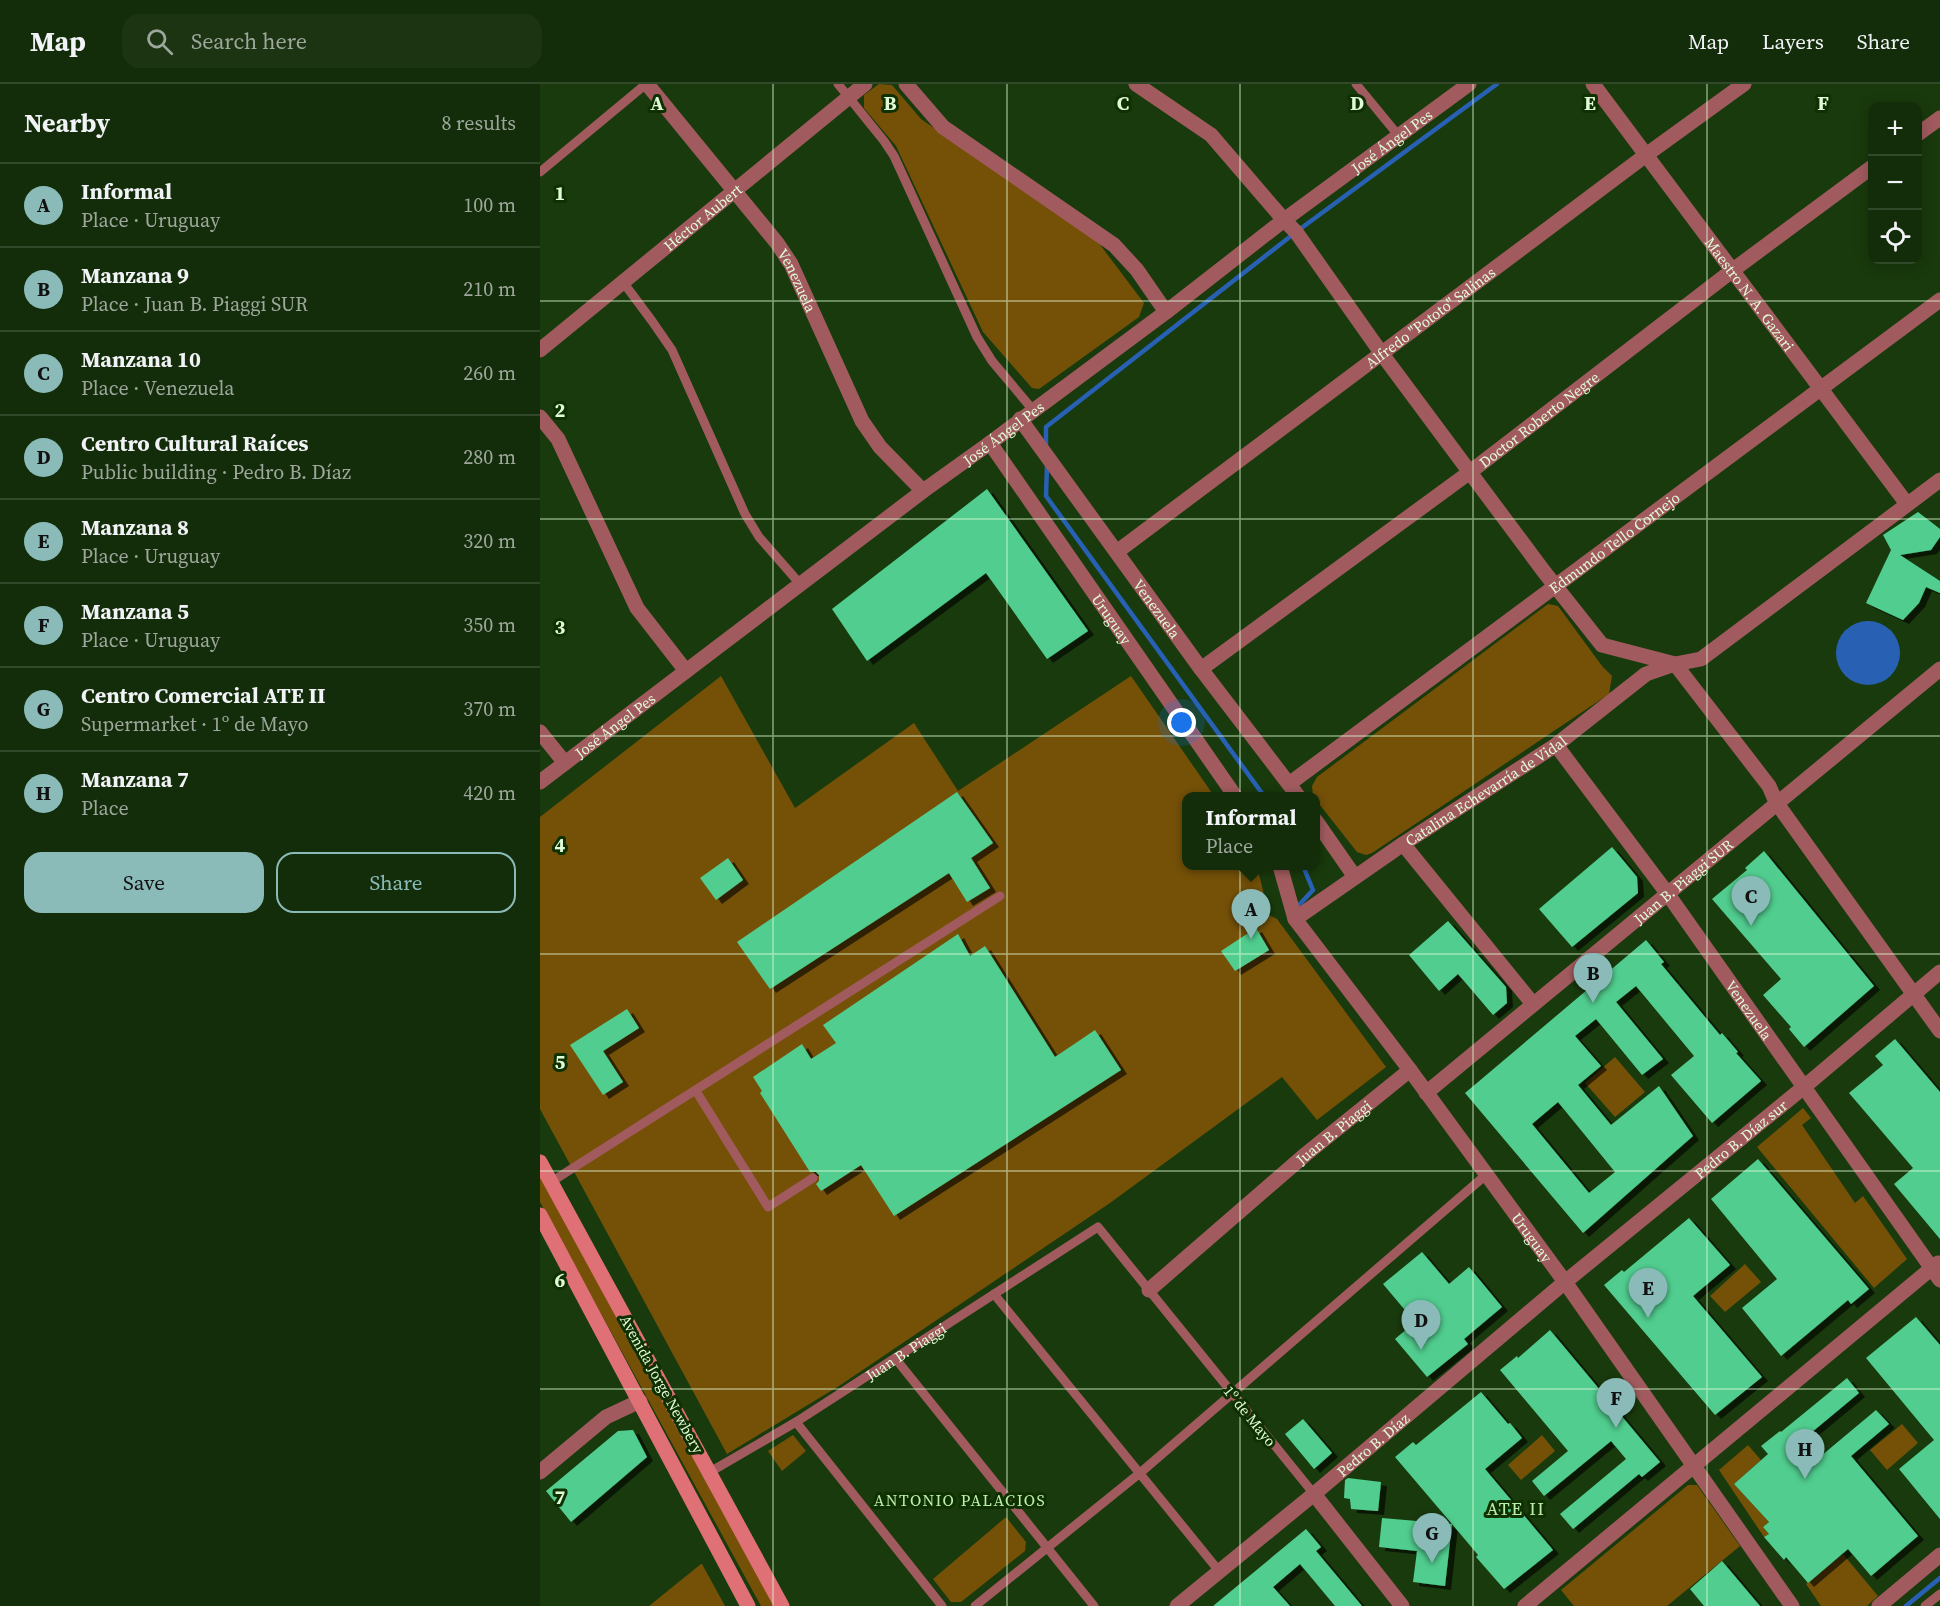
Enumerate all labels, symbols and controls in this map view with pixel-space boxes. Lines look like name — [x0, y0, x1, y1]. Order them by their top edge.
search box — [122, 14, 542, 68]
text: Map — [30, 22, 86, 60]
icon: search — [143, 25, 176, 58]
text: Search here — [191, 26, 307, 56]
text: Map — [1688, 27, 1729, 56]
text: Layers — [1762, 27, 1824, 56]
text: Share — [1857, 27, 1910, 56]
text: A — [650, 89, 664, 117]
text: B — [883, 89, 897, 117]
text: C — [1117, 89, 1129, 117]
text: D — [1350, 89, 1364, 117]
text: E — [1584, 89, 1596, 117]
text: F — [1817, 89, 1829, 117]
map controls — [1868, 102, 1922, 264]
button: + — [1868, 102, 1922, 156]
street label: José Ángel Pes — [1346, 104, 1437, 178]
text: Nearby — [24, 105, 110, 141]
text: 8 results — [441, 109, 516, 137]
button: − — [1868, 156, 1922, 210]
text: Informal — [81, 176, 172, 206]
street label: Héctor Aubert — [659, 178, 746, 255]
text: 1 — [555, 179, 565, 207]
text: A — [37, 191, 50, 219]
text: 100 m — [463, 191, 516, 219]
text: Place · Uruguay — [81, 206, 220, 234]
button: locate — [1868, 210, 1922, 264]
street label: Maestro N. A. Gazari — [1700, 232, 1799, 355]
street label: Venezuela — [773, 244, 822, 316]
text: Manzana 9 — [81, 260, 189, 290]
street label: Alfredo "Pototo" Salinas — [1361, 261, 1499, 373]
text: B — [37, 275, 50, 303]
text: 210 m — [463, 275, 516, 303]
text: Place · Juan B. Piaggi SUR — [81, 290, 308, 318]
text: Manzana 10 — [81, 344, 201, 374]
text: C — [37, 359, 50, 387]
text: 260 m — [463, 359, 516, 387]
street label: Doctor Roberto Negre — [1474, 366, 1604, 472]
text: Place · Venezuela — [81, 374, 235, 402]
text: 2 — [555, 396, 566, 424]
street label: José Ángel Pes — [957, 396, 1048, 470]
text: Centro Cultural Raíces — [81, 428, 309, 458]
text: D — [36, 443, 51, 471]
text: 280 m — [463, 443, 516, 471]
text: Public building · Pedro B. Díaz — [81, 458, 351, 486]
street label: Edmundo Tello Cornejo — [1544, 487, 1684, 598]
text: Manzana 8 — [81, 512, 189, 542]
text: E — [38, 527, 49, 555]
text: 320 m — [463, 527, 516, 555]
text: Place · Uruguay — [81, 542, 220, 570]
street label: Venezuela — [1129, 575, 1186, 643]
street label: Uruguay — [1087, 589, 1137, 649]
text: Manzana 5 — [81, 596, 189, 626]
text: F — [38, 611, 49, 639]
text: 350 m — [463, 611, 516, 639]
text: 3 — [555, 613, 566, 641]
text: Place · Uruguay — [81, 626, 220, 654]
text: Centro Comercial ATE II — [81, 680, 326, 710]
street label: José Ángel Pes — [569, 688, 659, 763]
text: G — [37, 695, 50, 723]
text: 370 m — [463, 695, 516, 723]
your location — [1167, 708, 1196, 737]
text: Supermarket · 1º de Mayo — [81, 710, 309, 738]
street label: Catalina Echevarría de Vidal — [1401, 730, 1571, 851]
text: Manzana 7 — [81, 764, 189, 794]
text: H — [36, 779, 51, 807]
text: 420 m — [463, 779, 516, 807]
popup — [1182, 792, 1320, 870]
text: Place — [81, 794, 129, 822]
text: Informal — [1205, 802, 1297, 832]
text: 4 — [555, 831, 566, 859]
text: Place — [1205, 832, 1253, 860]
street label: Juan B. Piaggi SUR — [1628, 834, 1737, 929]
button: Save — [24, 852, 264, 913]
button: Share — [276, 852, 516, 913]
pin: C — [1732, 876, 1770, 926]
pin: A — [1232, 890, 1270, 939]
pin: B — [1574, 954, 1612, 1003]
street label: Venezuela — [1721, 976, 1778, 1044]
text: 5 — [555, 1048, 566, 1076]
street label: Pedro B. Díaz sur — [1690, 1094, 1792, 1183]
street label: Juan B. Piaggi — [1290, 1095, 1376, 1170]
street label: Uruguay — [1507, 1208, 1558, 1267]
text: 6 — [555, 1266, 566, 1294]
pin: E — [1628, 1268, 1668, 1318]
pin: D — [1402, 1300, 1440, 1350]
street label: Avenida Jorge Newbery — [615, 1311, 709, 1457]
street label: Juan B. Piaggi — [860, 1317, 950, 1386]
pin: F — [1596, 1378, 1636, 1428]
street label: 1º de Mayo — [1219, 1381, 1281, 1451]
street label: Pedro B. Díaz — [1332, 1407, 1414, 1481]
pin: H — [1786, 1430, 1824, 1479]
text: 7 — [555, 1483, 566, 1511]
district label: ANTONIO PALACIOS — [874, 1489, 1046, 1511]
district label: ATE II — [1486, 1496, 1546, 1521]
pin: G — [1412, 1514, 1452, 1563]

